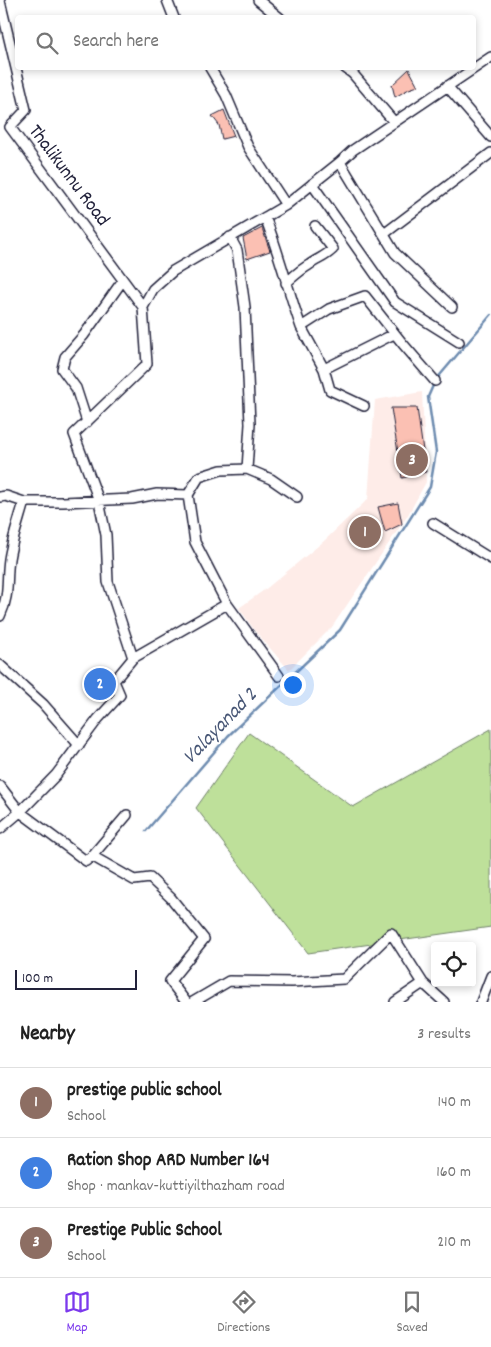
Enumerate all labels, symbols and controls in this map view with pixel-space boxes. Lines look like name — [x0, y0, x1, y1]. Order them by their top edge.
search box — [15, 15, 476, 70]
icon: search — [33, 29, 61, 57]
text: Search here — [73, 29, 159, 56]
street label: Thalikunnu Road — [20, 119, 116, 233]
pin: 3 — [396, 441, 428, 479]
pin: 1 — [349, 513, 381, 551]
pin: 2 — [84, 665, 116, 703]
your location — [280, 672, 306, 698]
water label: Valayanad 2 — [177, 681, 266, 772]
map controls — [431, 942, 476, 987]
button: locate — [431, 942, 476, 987]
scale bar — [15, 967, 138, 990]
text: 100 m — [22, 969, 53, 989]
text: Nearby — [20, 1020, 75, 1050]
text: 3 results — [417, 1023, 471, 1046]
text: prestige public school — [67, 1078, 222, 1105]
text: 1 — [34, 1091, 38, 1114]
text: 140 m — [437, 1091, 471, 1114]
text: School — [67, 1105, 106, 1128]
text: Ration Shop ARD Number 164 — [67, 1148, 270, 1175]
text: 2 — [33, 1161, 40, 1184]
text: 160 m — [436, 1161, 471, 1184]
text: Shop · mankav-kuttiyilthazham road — [67, 1175, 285, 1198]
text: Prestige Public School — [67, 1218, 222, 1245]
text: 3 — [32, 1231, 40, 1254]
text: 210 m — [437, 1231, 471, 1254]
text: School — [67, 1245, 106, 1268]
tab: Map — [63, 1288, 91, 1338]
tab: Directions — [217, 1288, 270, 1338]
tab: Saved — [397, 1288, 428, 1338]

